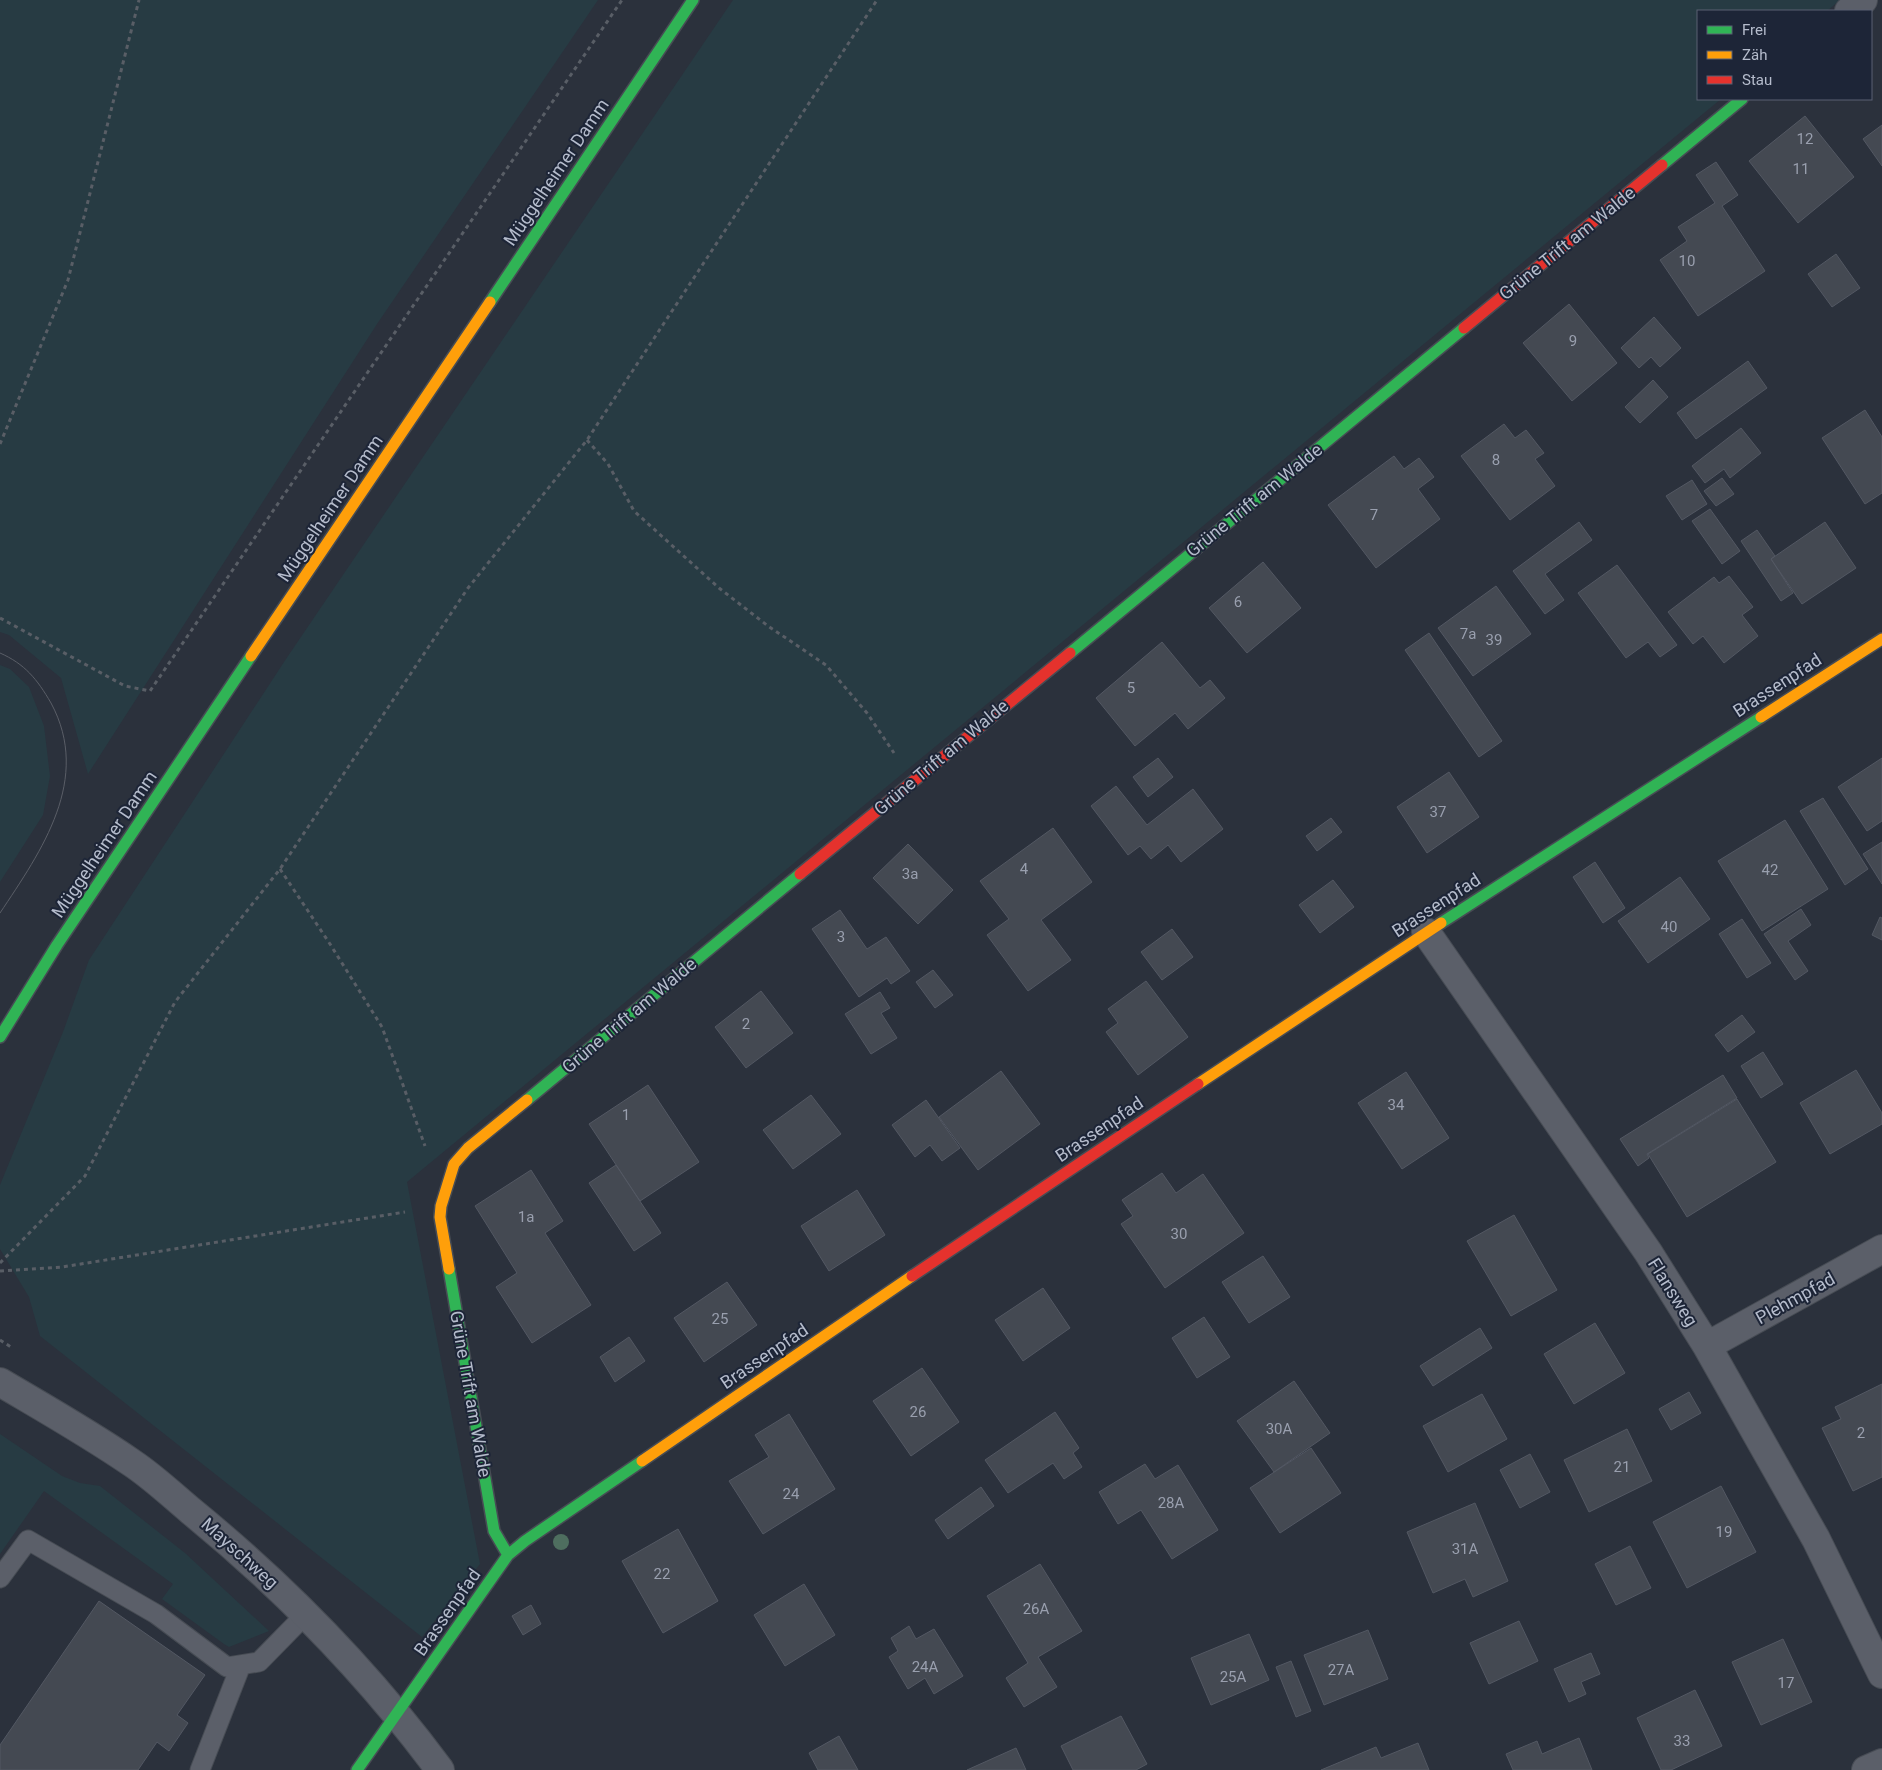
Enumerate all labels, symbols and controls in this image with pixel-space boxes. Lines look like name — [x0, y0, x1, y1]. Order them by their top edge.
legend — [1697, 10, 1872, 100]
text: Frei — [1742, 21, 1767, 39]
text: Zäh — [1742, 46, 1767, 64]
text: Stau — [1742, 71, 1772, 89]
street label: Müggelheimer Damm — [499, 95, 613, 249]
house number: 12 — [1797, 130, 1813, 148]
house number: 11 — [1793, 160, 1809, 178]
street label: Grüne Trift am Walde — [1495, 182, 1639, 304]
house number: 10 — [1679, 252, 1695, 270]
house number: 9 — [1569, 332, 1577, 350]
street label: Müggelheimer Damm — [273, 431, 387, 585]
street label: Grüne Trift am Walde — [1182, 439, 1326, 561]
house number: 8 — [1492, 451, 1500, 469]
house number: 7 — [1370, 506, 1378, 524]
house number: 6 — [1234, 593, 1242, 611]
house number: 7a — [1460, 625, 1476, 643]
house number: 39 — [1486, 631, 1502, 649]
street label: Brassenpfad — [1729, 649, 1825, 721]
house number: 5 — [1127, 679, 1135, 697]
street label: Grüne Trift am Walde — [870, 695, 1012, 819]
street label: Müggelheimer Damm — [47, 767, 161, 921]
house number: 37 — [1430, 803, 1446, 821]
house number: 4 — [1020, 860, 1029, 878]
house number: 42 — [1762, 861, 1778, 879]
house number: 3a — [902, 865, 918, 883]
street label: Brassenpfad — [1388, 869, 1484, 941]
house number: 40 — [1661, 918, 1677, 936]
house number: 3 — [837, 928, 845, 946]
street label: Grüne Trift am Walde — [558, 953, 700, 1077]
house number: 2 — [742, 1015, 750, 1033]
street label: Brassenpfad — [1051, 1092, 1147, 1166]
house number: 34 — [1388, 1096, 1405, 1114]
house number: 1 — [622, 1106, 630, 1124]
house number: 1a — [518, 1208, 534, 1226]
house number: 30 — [1171, 1225, 1187, 1243]
street label: Flansweg — [1644, 1254, 1702, 1330]
street label: Plehmpfad — [1752, 1268, 1838, 1328]
street label: Grüne Trift am Walde — [446, 1309, 496, 1479]
house number: 25 — [712, 1310, 728, 1328]
street label: Brassenpfad — [716, 1319, 812, 1393]
house number: 26 — [910, 1403, 926, 1421]
house number: 30A — [1266, 1420, 1293, 1438]
house number: 2 — [1857, 1424, 1865, 1442]
house number: 21 — [1614, 1458, 1630, 1476]
house number: 24 — [783, 1485, 800, 1503]
house number: 28A — [1158, 1494, 1185, 1512]
street label: Mayschweg — [197, 1513, 283, 1593]
house number: 19 — [1716, 1523, 1732, 1541]
house number: 31A — [1452, 1540, 1479, 1558]
street label: Brassenpfad — [409, 1565, 485, 1659]
house number: 22 — [654, 1565, 670, 1583]
house number: 26A — [1023, 1600, 1050, 1618]
house number: 24A — [912, 1658, 939, 1676]
house number: 27A — [1328, 1661, 1355, 1679]
house number: 25A — [1220, 1668, 1247, 1686]
house number: 17 — [1778, 1674, 1794, 1692]
house number: 33 — [1674, 1732, 1690, 1750]

